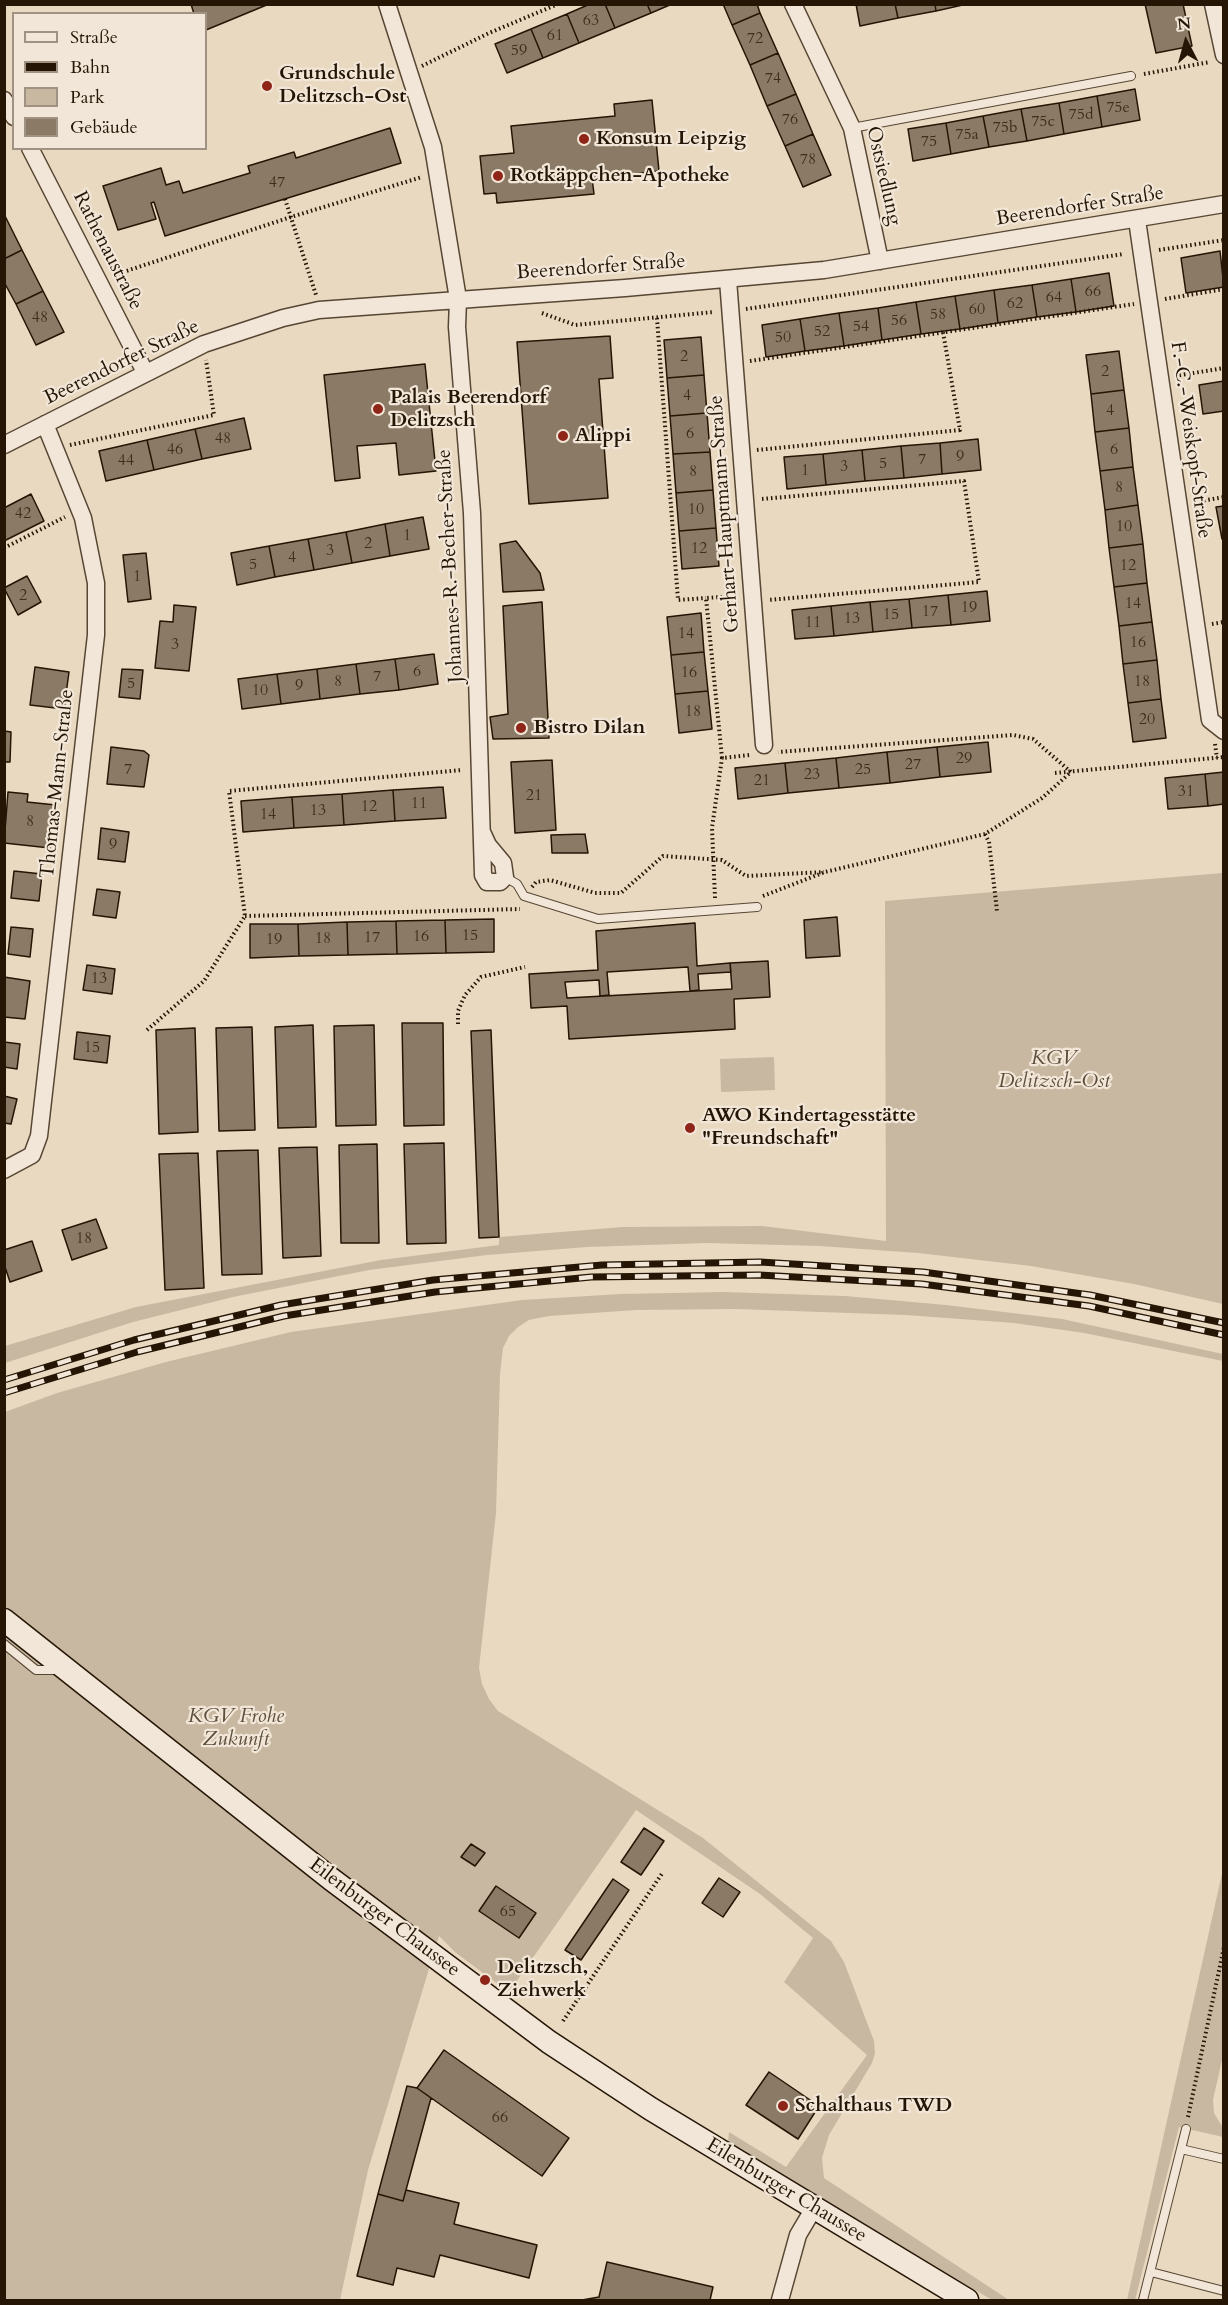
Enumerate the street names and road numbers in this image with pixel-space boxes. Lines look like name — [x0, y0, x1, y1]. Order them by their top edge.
street label: Ostsiedlung — [860, 124, 906, 228]
street label: Beerendorfer Straße — [994, 182, 1166, 232]
street label: Rathenaustraße — [67, 188, 147, 314]
street label: Beerendorfer Straße — [516, 250, 686, 286]
street label: Beerendorfer Straße — [41, 315, 203, 411]
street label: F.-C.-Weiskopf-Straße — [1164, 340, 1216, 540]
street label: Gerhart-Hauptmann-Straße — [705, 394, 745, 634]
street label: Johannes-R.-Becher-Straße — [433, 449, 469, 683]
street label: Thomas-Mann-Straße — [36, 688, 80, 880]
street label: Eilenburger Chaussee — [304, 1853, 464, 1983]
street label: Eilenburger Chaussee — [701, 2134, 871, 2248]

